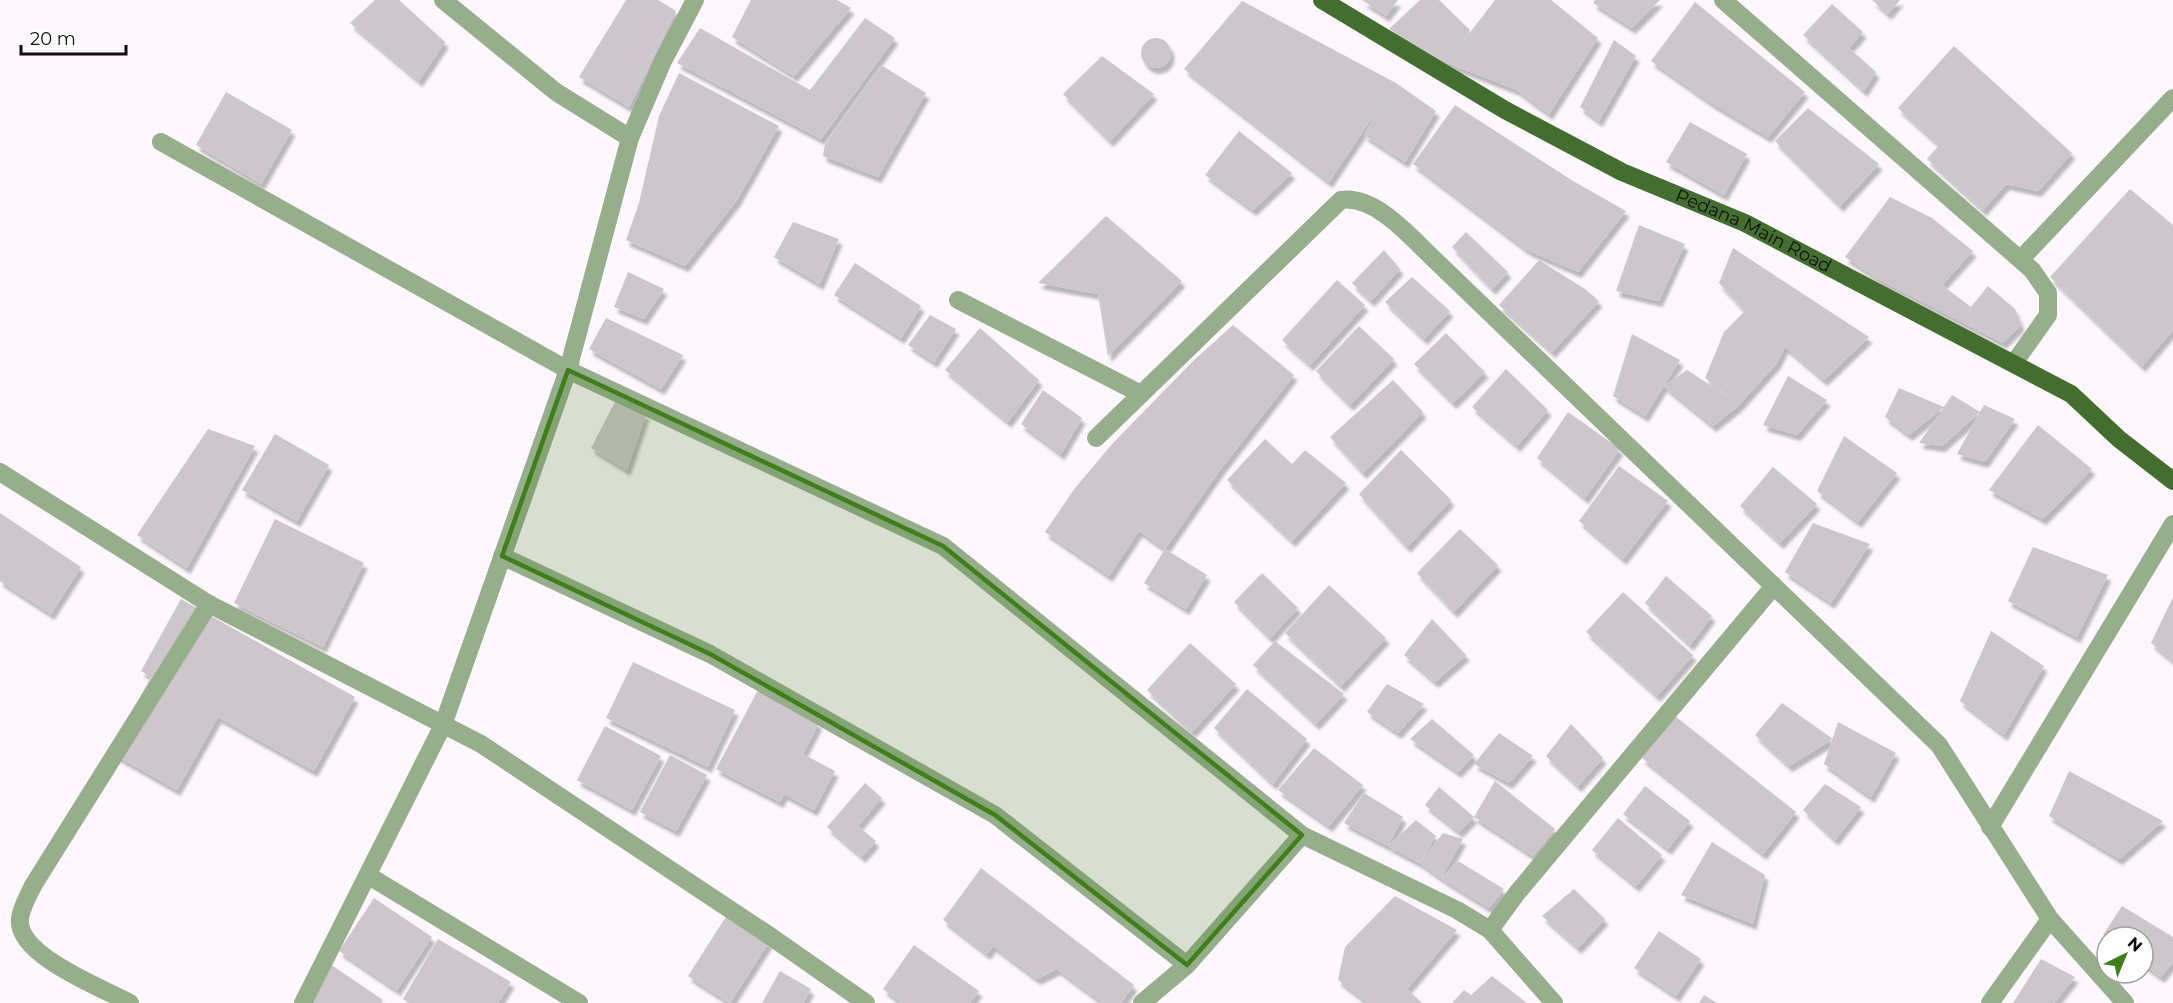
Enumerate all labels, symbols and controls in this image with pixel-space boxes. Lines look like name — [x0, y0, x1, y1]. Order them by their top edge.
scale bar — [21, 18, 126, 56]
text: 20 m — [30, 28, 76, 50]
street label: Pedana Main Road — [1672, 184, 1835, 277]
north arrow — [2095, 925, 2155, 985]
text: N — [2124, 933, 2146, 956]

